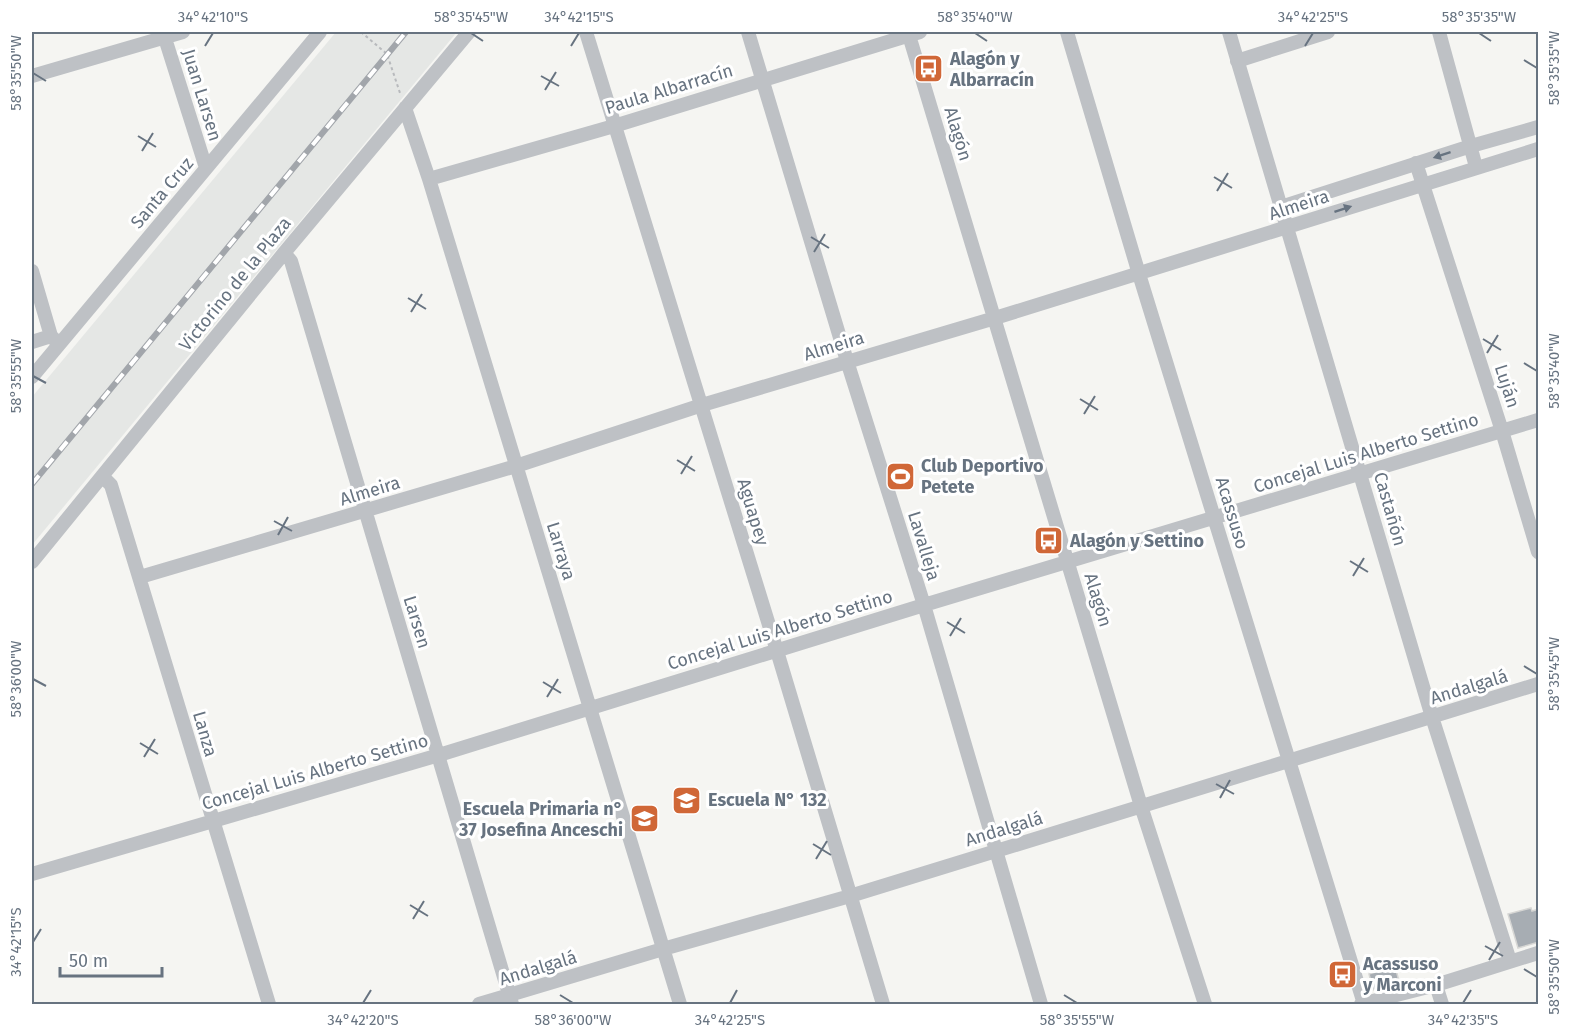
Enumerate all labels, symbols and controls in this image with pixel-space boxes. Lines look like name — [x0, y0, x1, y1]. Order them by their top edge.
text: 34°42'10"S — [178, 8, 248, 26]
text: 58°35'45"W — [434, 8, 509, 26]
text: 34°42'15"S — [544, 8, 614, 26]
text: 58°35'40"W — [937, 8, 1013, 26]
text: 34°42'25"S — [1278, 8, 1348, 26]
text: 58°35'35"W — [1442, 8, 1517, 26]
text: 58°35'35"W — [1545, 30, 1563, 105]
text: 58°35'50"W — [7, 35, 25, 111]
street label: Juan Larsen — [178, 46, 226, 144]
place label: Alagón y Albarracín — [949, 48, 1034, 91]
bus stop icon: Alagón y Albarracín — [913, 53, 945, 85]
street label: Paula Albarracín — [602, 59, 736, 119]
street label: Alagón — [939, 104, 977, 164]
one-way arrow — [1433, 151, 1451, 160]
street label: Santa Cruz — [126, 153, 198, 233]
street label: Almeira — [1266, 185, 1332, 225]
one-way arrow — [1334, 204, 1352, 214]
street label: Victorino de la Plaza — [174, 213, 296, 355]
street label: Almeira — [801, 326, 867, 366]
text: 58°35'40"W — [1545, 333, 1563, 409]
text: 58°35'55"W — [7, 338, 25, 413]
street label: Luján — [1490, 361, 1524, 411]
street label: Concejal Luis Alberto Settino — [1251, 408, 1481, 498]
place label: Club Deportivo Petete — [921, 455, 1044, 498]
sports icon: Club Deportivo Petete — [884, 460, 916, 492]
street label: Castañón — [1369, 470, 1411, 548]
street label: Almeira — [337, 471, 403, 511]
street label: Acassuso — [1211, 474, 1253, 552]
street label: Aguapey — [732, 476, 774, 548]
street label: Lavalleja — [903, 509, 945, 583]
street label: Larraya — [542, 519, 580, 583]
bus stop icon: Alagón y Settino — [1033, 525, 1065, 557]
place label: Alagón y Settino — [1069, 530, 1204, 552]
street label: Alagón — [1079, 570, 1117, 630]
street label: Concejal Luis Alberto Settino — [665, 585, 895, 675]
street label: Larsen — [399, 593, 435, 651]
text: 58°35'45"W — [1545, 636, 1563, 711]
text: 58°36'00"W — [7, 640, 25, 717]
street label: Andalgalá — [1427, 665, 1511, 709]
street label: Lanza — [188, 709, 222, 759]
street label: Concejal Luis Alberto Settino — [199, 729, 431, 815]
school or university icon: Escuela N° 132 — [671, 784, 703, 816]
place label: Escuela N° 132 — [708, 789, 827, 811]
place label: Escuela Primaria n° 37 Josefina Anceschi — [458, 798, 623, 841]
school or university icon: Escuela Primaria n° 37 Josefina Anceschi — [628, 803, 660, 835]
street label: Andalgalá — [962, 807, 1046, 851]
text: 34°42'15"S — [7, 907, 25, 977]
text: 58°35'50"W — [1545, 939, 1563, 1015]
scale bar — [60, 940, 162, 978]
street label: Andalgalá — [496, 946, 580, 990]
text: 50 m — [69, 950, 108, 972]
place label: Acassuso y Marconi — [1362, 953, 1442, 996]
bus stop icon: Acassuso y Marconi — [1326, 958, 1358, 990]
text: 34°42'20"S — [327, 1011, 399, 1029]
text: 58°36'00"W — [535, 1011, 612, 1029]
text: 34°42'25"S — [695, 1011, 765, 1029]
text: 58°35'55"W — [1040, 1011, 1115, 1029]
text: 34°42'35"S — [1428, 1011, 1498, 1029]

